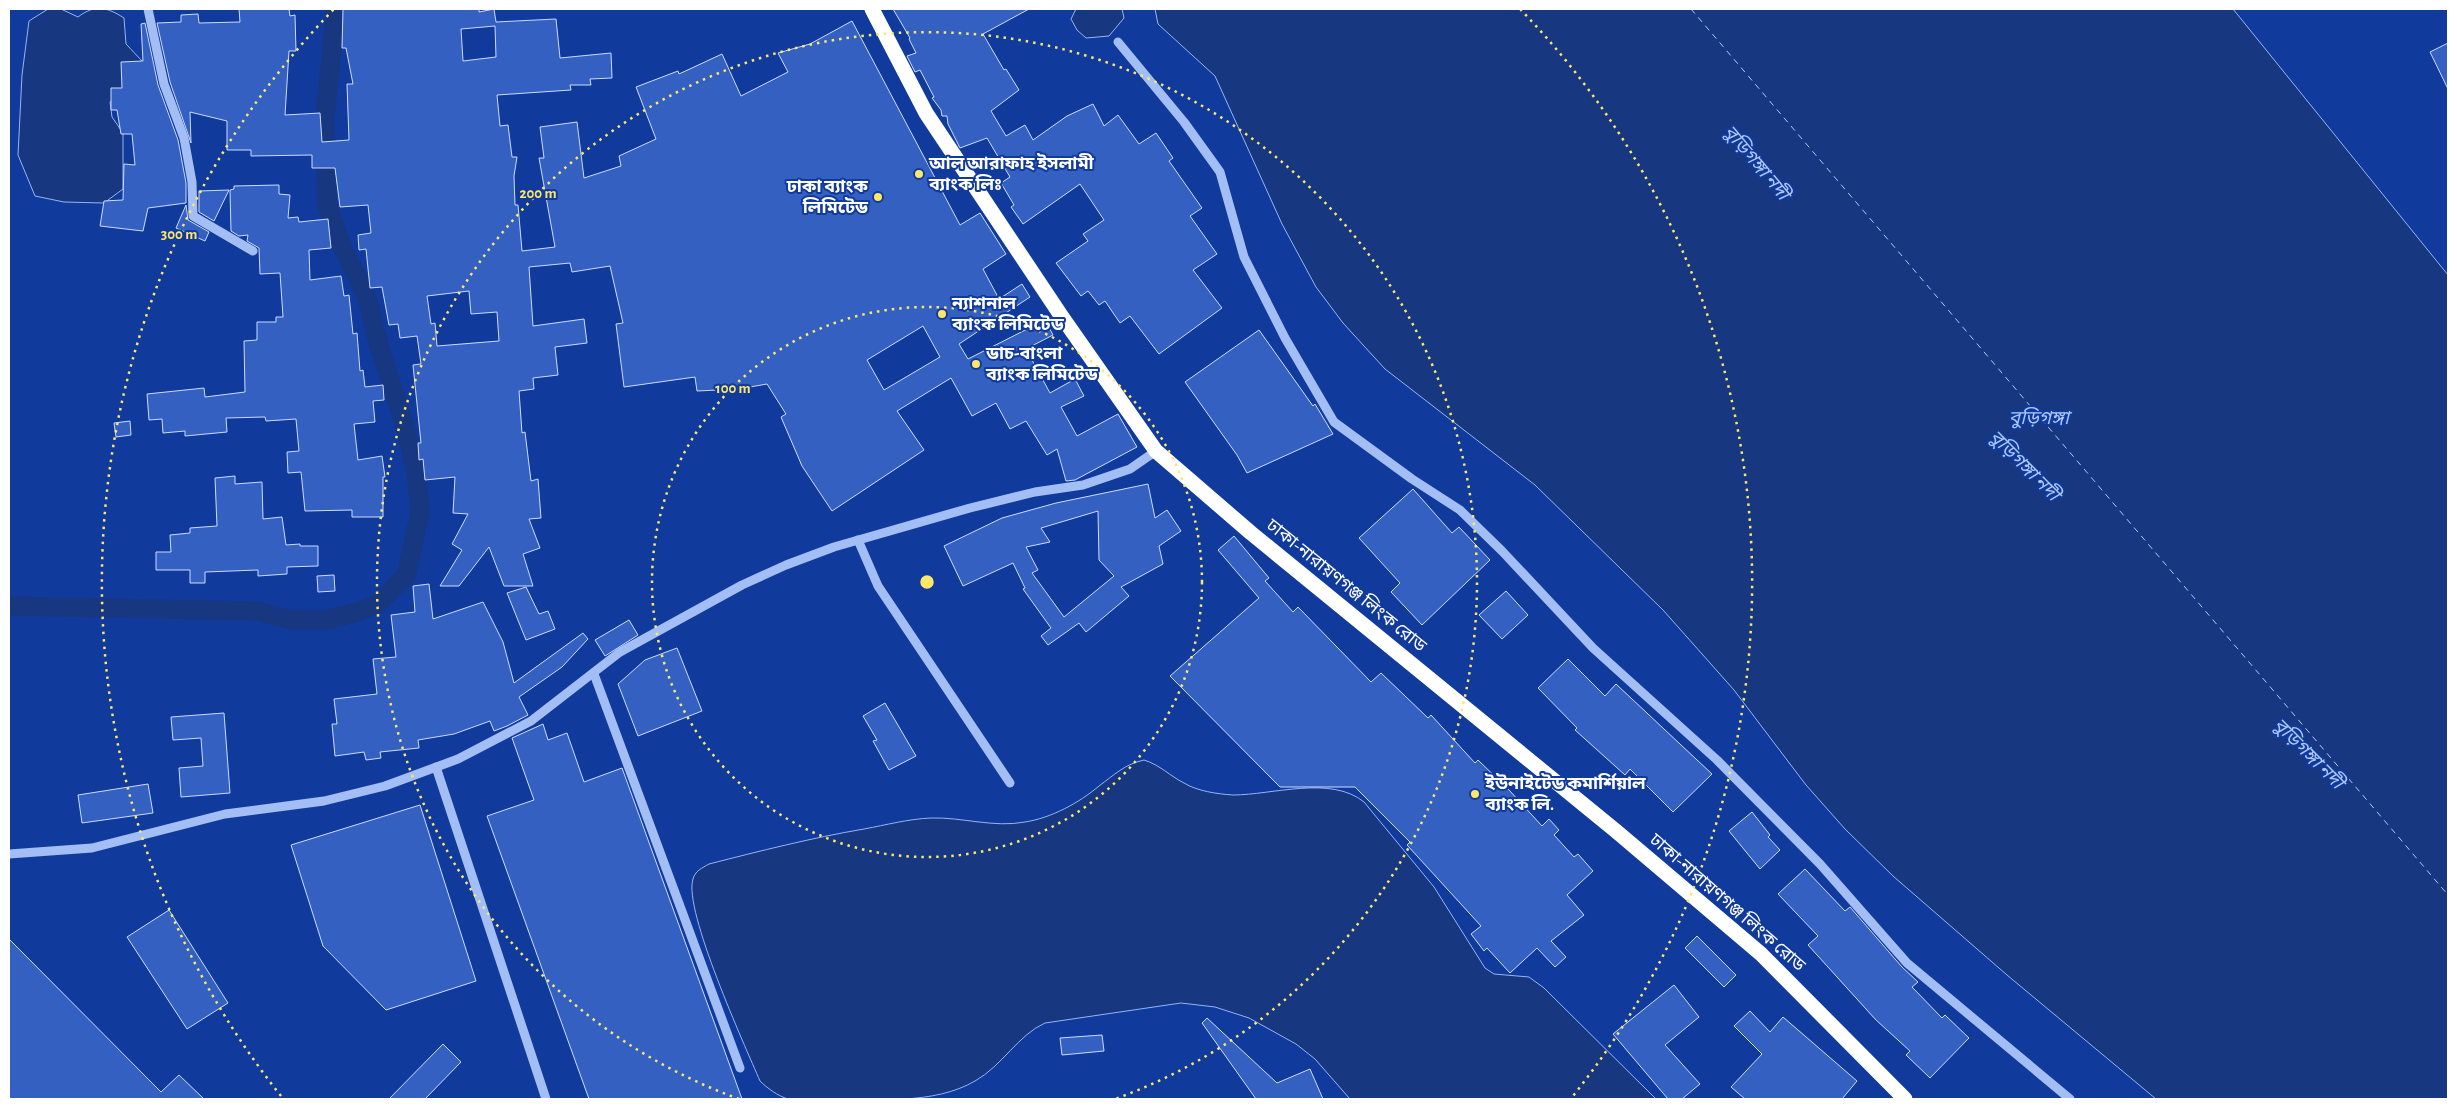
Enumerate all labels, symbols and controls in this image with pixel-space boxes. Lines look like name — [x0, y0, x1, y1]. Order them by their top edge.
water label: বুড়িগঙ্গা নদী — [1719, 120, 1797, 207]
place label: আল আরাফাহ ইসলামী ব্যাংক লিঃ — [928, 153, 1095, 194]
marker: আল আরাফাহ ইসলামী ব্যাংক লিঃ — [913, 168, 925, 180]
place label: ঢাকা ব্যাংক লিমিটেড — [786, 178, 869, 217]
text: 200 m — [519, 186, 557, 201]
marker: ঢাকা ব্যাংক লিমিটেড — [872, 191, 884, 203]
text: 300 m — [161, 227, 197, 242]
place label: ন্যাশনাল ব্যাংক লিমিটেড — [951, 295, 1065, 334]
marker: ন্যাশনাল ব্যাংক লিমিটেড — [936, 308, 948, 320]
place label: ডাচ-বাংলা ব্যাংক লিমিটেড — [985, 345, 1099, 384]
marker: ডাচ-বাংলা ব্যাংক লিমিটেড — [970, 358, 982, 370]
text: 100 m — [715, 381, 751, 396]
water label: বুড়িগঙ্গা — [2009, 406, 2073, 429]
water label: বুড়িগঙ্গা নদী — [1985, 425, 2067, 508]
street label: ঢাকা-নারায়ণগঞ্জ লিংক রোড — [1262, 514, 1431, 656]
centre of rings — [918, 573, 936, 591]
water label: বুড়িগঙ্গা নদী — [2269, 713, 2351, 796]
place label: ইউনাইটেড কমার্শিয়াল ব্যাংক লি. — [1484, 773, 1646, 814]
marker: ইউনাইটেড কমার্শিয়াল ব্যাংক লি. — [1469, 788, 1481, 800]
street label: ঢাকা-নারায়ণগঞ্জ লিংক রোড — [1645, 829, 1810, 975]

